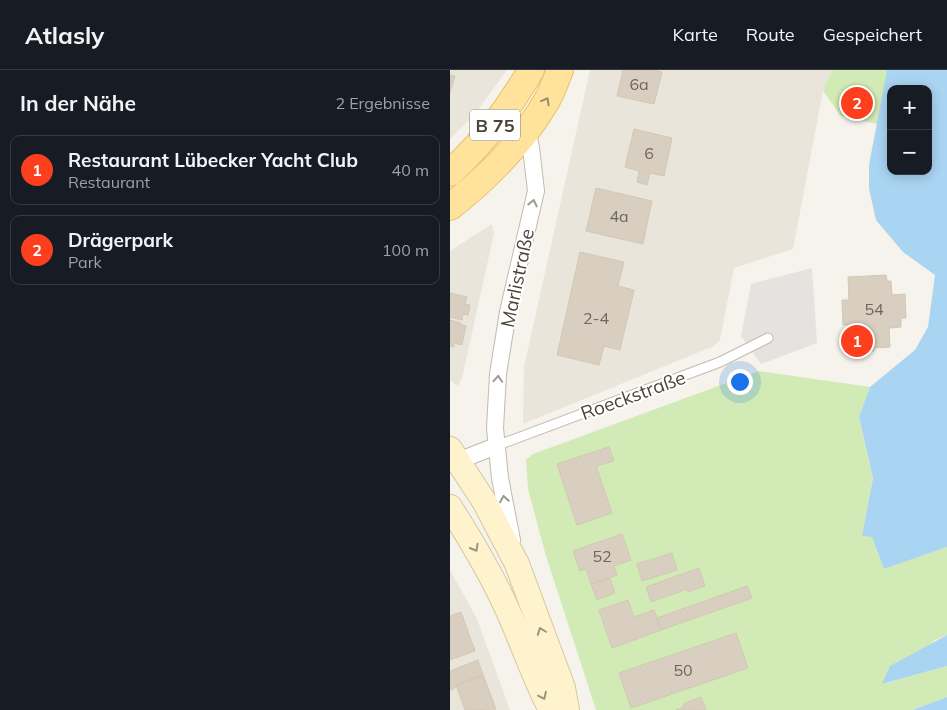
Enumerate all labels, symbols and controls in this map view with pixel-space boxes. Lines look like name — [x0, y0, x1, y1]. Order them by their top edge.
text: Atlasly — [25, 20, 104, 50]
text: Karte — [673, 23, 718, 46]
text: Route — [746, 23, 795, 46]
text: Gespeichert — [823, 23, 922, 46]
house number: 6a — [629, 74, 649, 94]
pin: 2 — [841, 84, 873, 122]
map controls — [887, 85, 932, 175]
button: + — [887, 85, 932, 130]
text: In der Nähe — [20, 90, 136, 116]
text: 2 Ergebnisse — [335, 93, 430, 113]
one-way arrow — [539, 97, 549, 106]
road number: B 75 — [470, 110, 520, 140]
button: − — [887, 130, 932, 175]
house number: 6 — [644, 143, 654, 163]
text: Restaurant Lübecker Yacht Club — [68, 148, 358, 172]
text: 1 — [32, 160, 42, 180]
text: 40 m — [392, 160, 429, 180]
text: Restaurant — [68, 172, 150, 192]
one-way arrow — [527, 198, 538, 207]
house number: 4a — [609, 206, 629, 226]
street label: Marlistraße — [495, 226, 539, 330]
text: Drägerpark — [68, 228, 173, 252]
text: 2 — [32, 240, 42, 260]
text: 100 m — [382, 240, 429, 260]
text: Park — [68, 252, 102, 272]
house number: 54 — [864, 299, 884, 319]
house number: 2-4 — [583, 308, 609, 328]
pin: 1 — [841, 322, 873, 360]
street label: Roeckstraße — [577, 365, 689, 425]
your location — [727, 369, 753, 395]
one-way arrow — [492, 375, 503, 383]
one-way arrow — [499, 495, 509, 504]
one-way arrow — [469, 543, 479, 552]
house number: 52 — [592, 546, 612, 566]
one-way arrow — [537, 627, 547, 635]
house number: 50 — [673, 660, 693, 680]
one-way arrow — [537, 690, 547, 699]

